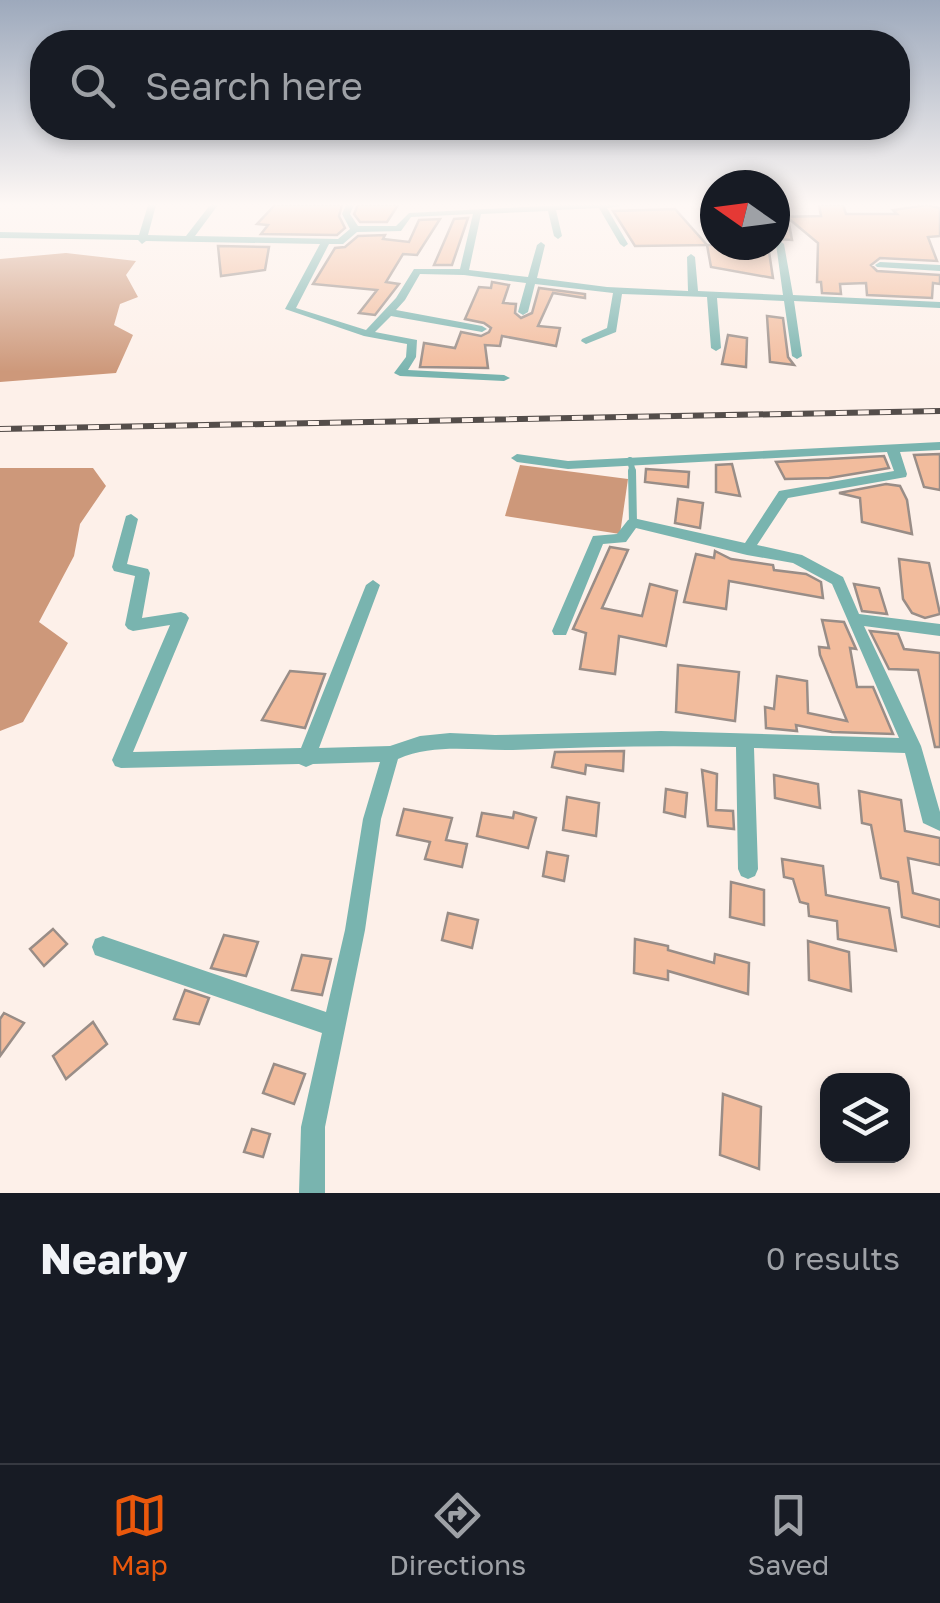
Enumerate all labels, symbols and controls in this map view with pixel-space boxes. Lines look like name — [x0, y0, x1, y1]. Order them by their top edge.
search box — [30, 30, 910, 140]
icon: search — [65, 58, 120, 113]
text: Search here — [145, 63, 363, 108]
north arrow — [700, 170, 790, 260]
map controls — [820, 1073, 910, 1163]
button: layers — [820, 1073, 910, 1163]
text: Nearby — [40, 1233, 188, 1283]
text: 0 results — [766, 1239, 900, 1277]
tab: Map — [111, 1488, 168, 1581]
tab: Directions — [389, 1488, 526, 1581]
tab: Saved — [747, 1488, 829, 1581]

